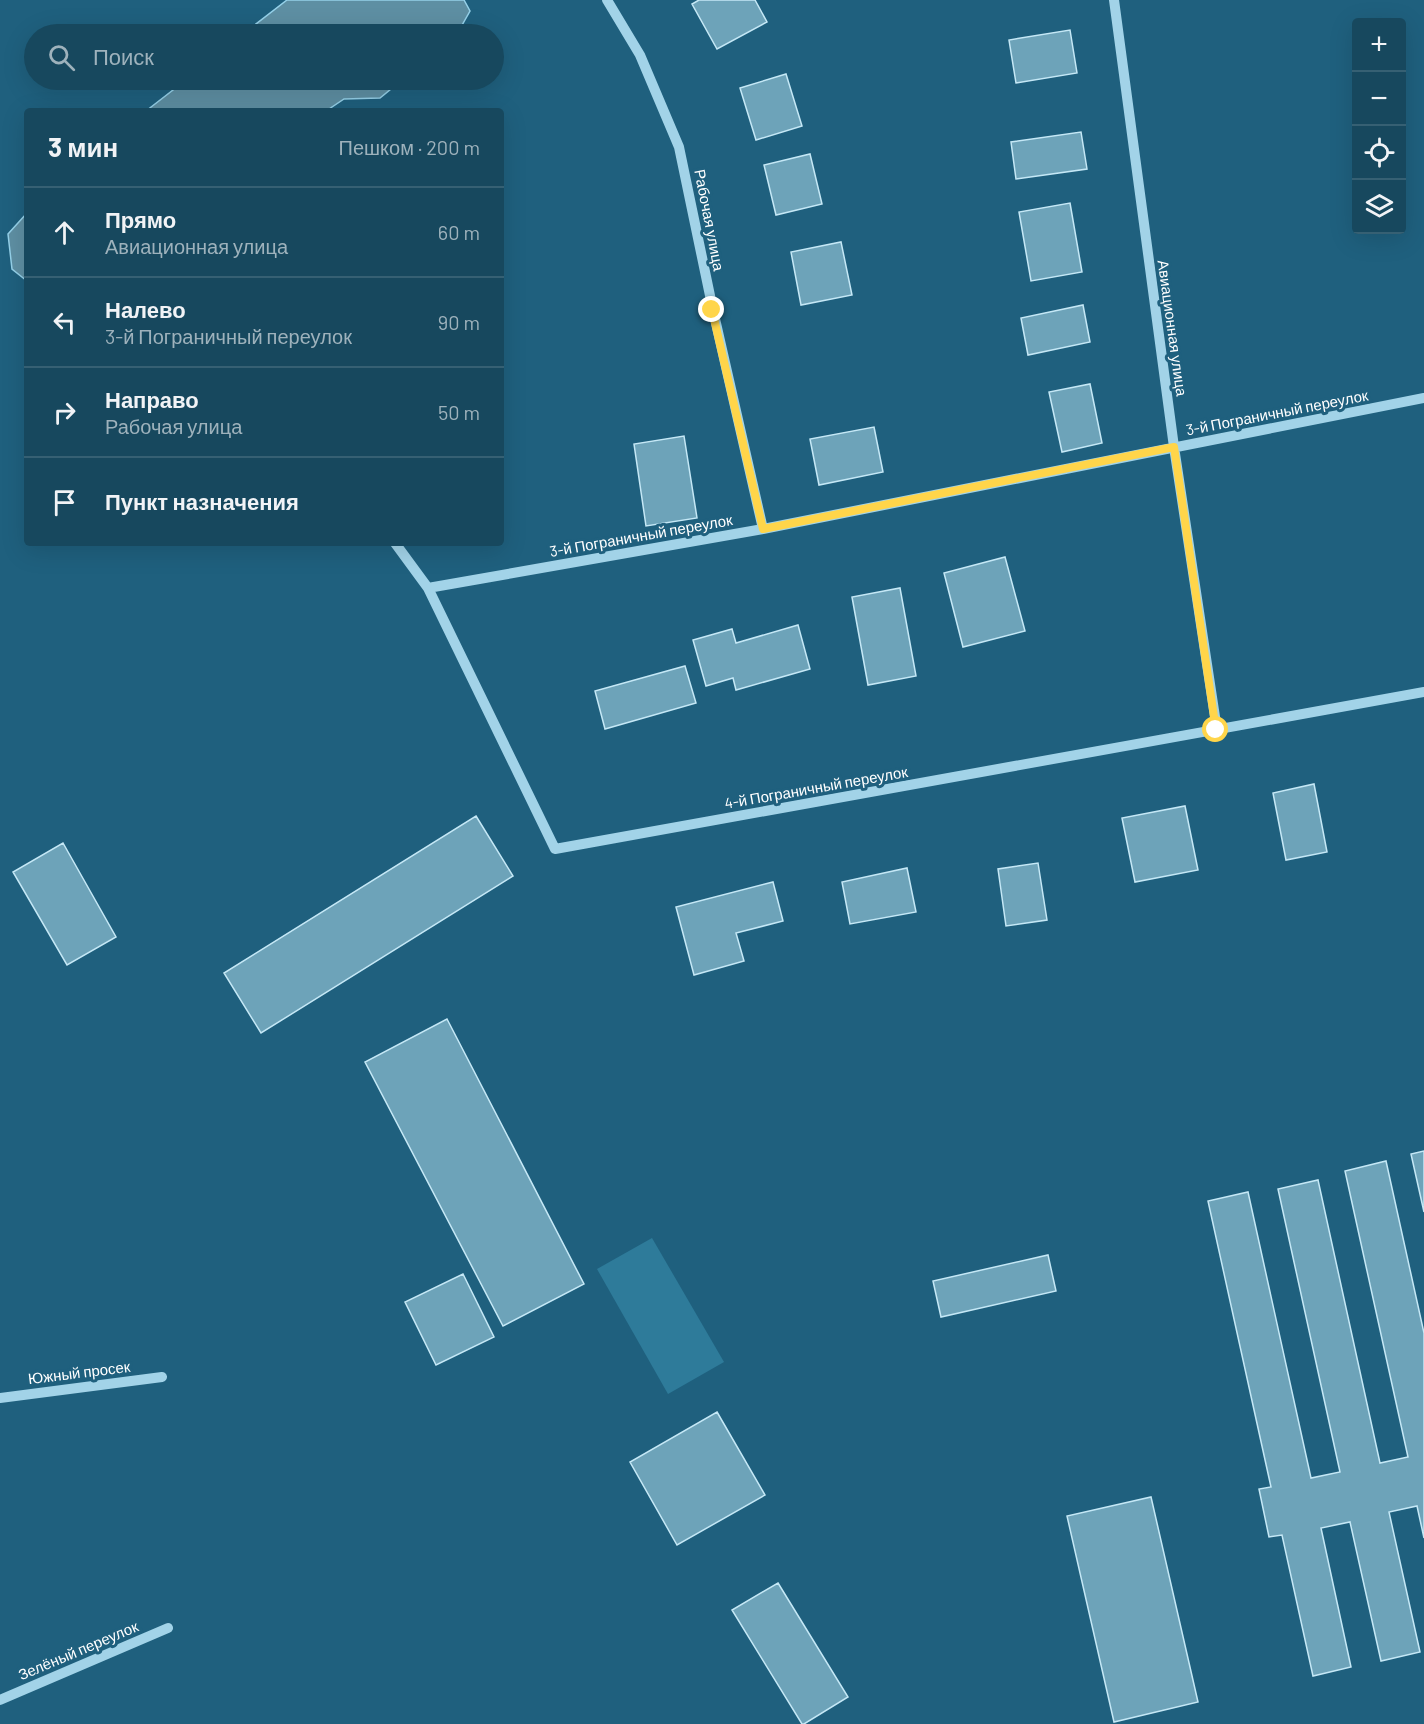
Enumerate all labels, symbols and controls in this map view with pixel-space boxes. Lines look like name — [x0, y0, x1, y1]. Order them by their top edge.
map controls — [1352, 18, 1406, 234]
button: + — [1352, 18, 1406, 72]
search box — [24, 24, 504, 90]
icon: search — [45, 41, 78, 74]
text: Поиск — [93, 43, 154, 69]
button: − — [1352, 72, 1406, 126]
button: locate — [1352, 126, 1406, 180]
text: 3 мин — [48, 131, 118, 162]
text: Пешком · 200 m — [339, 135, 480, 159]
street label: Рабочая улица — [691, 168, 729, 273]
button: layers — [1352, 180, 1406, 234]
text: Прямо — [105, 206, 176, 232]
icon: ahead — [48, 216, 81, 249]
text: 60 m — [438, 220, 480, 244]
text: Авиационная улица — [105, 234, 288, 258]
street label: Авиационная улица — [1155, 259, 1192, 398]
text: Налево — [105, 296, 186, 322]
route end — [698, 296, 724, 322]
icon: left — [48, 306, 81, 339]
text: 90 m — [438, 310, 480, 334]
text: 3-й Пограничный переулок — [105, 324, 352, 348]
street label: 3-й Пограничный переулок — [1184, 385, 1370, 439]
text: Направо — [105, 386, 199, 412]
icon: right — [48, 396, 81, 429]
text: 50 m — [438, 400, 480, 424]
text: Рабочая улица — [105, 414, 242, 438]
icon: arrive — [48, 486, 81, 519]
text: Пункт назначения — [105, 488, 299, 514]
street label: 3-й Пограничный переулок — [548, 510, 734, 560]
route start — [1202, 716, 1228, 742]
street label: 4-й Пограничный переулок — [723, 762, 909, 812]
street label: Южный просек — [27, 1357, 132, 1387]
street label: Зелёный переулок — [15, 1616, 141, 1683]

